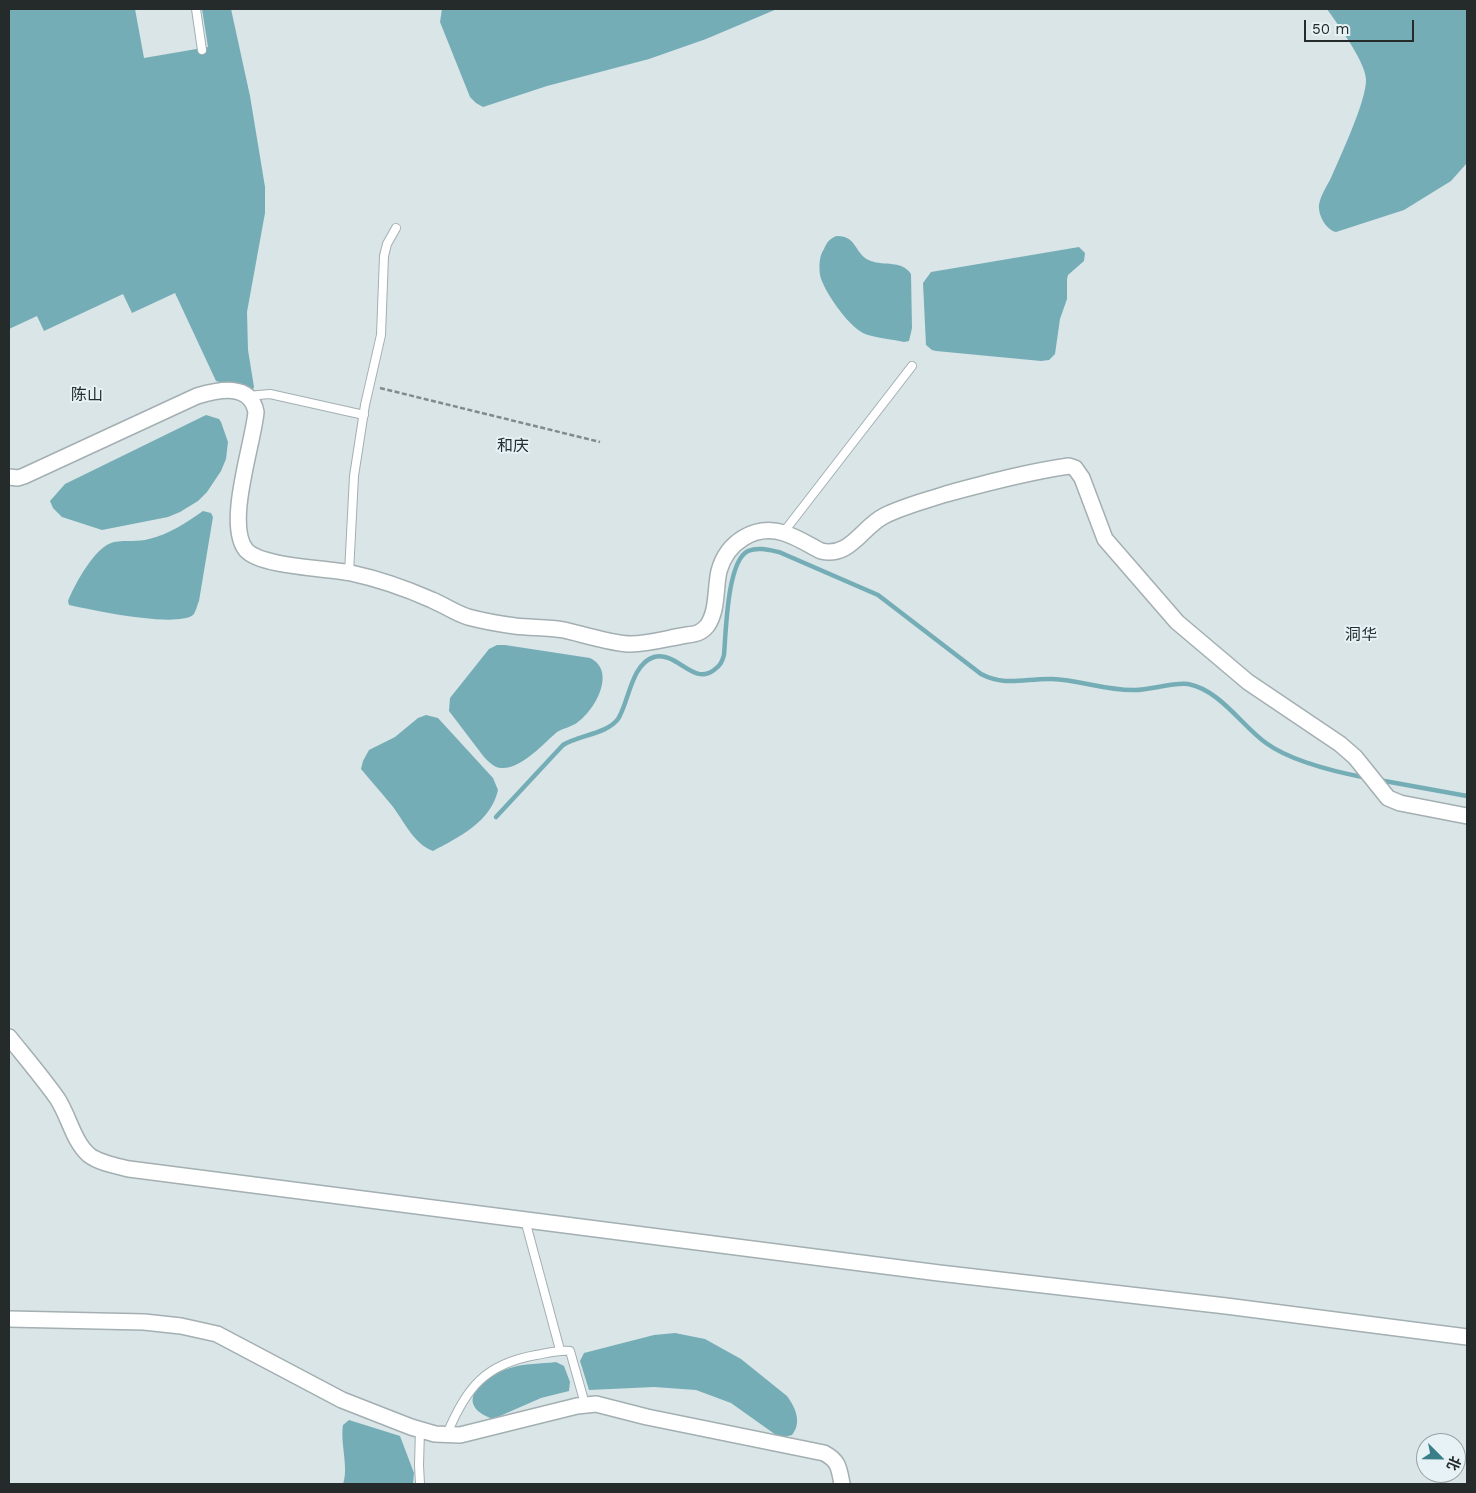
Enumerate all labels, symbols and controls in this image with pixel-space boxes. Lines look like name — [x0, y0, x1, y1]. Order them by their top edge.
scale bar — [1306, 10, 1416, 42]
text: 50 m — [1312, 20, 1349, 38]
district label: 陈山 — [71, 385, 103, 405]
district label: 和庆 — [497, 436, 529, 456]
district label: 洞华 — [1345, 625, 1377, 645]
north arrow — [1416, 1433, 1466, 1483]
text: 北 — [1444, 1454, 1464, 1473]

